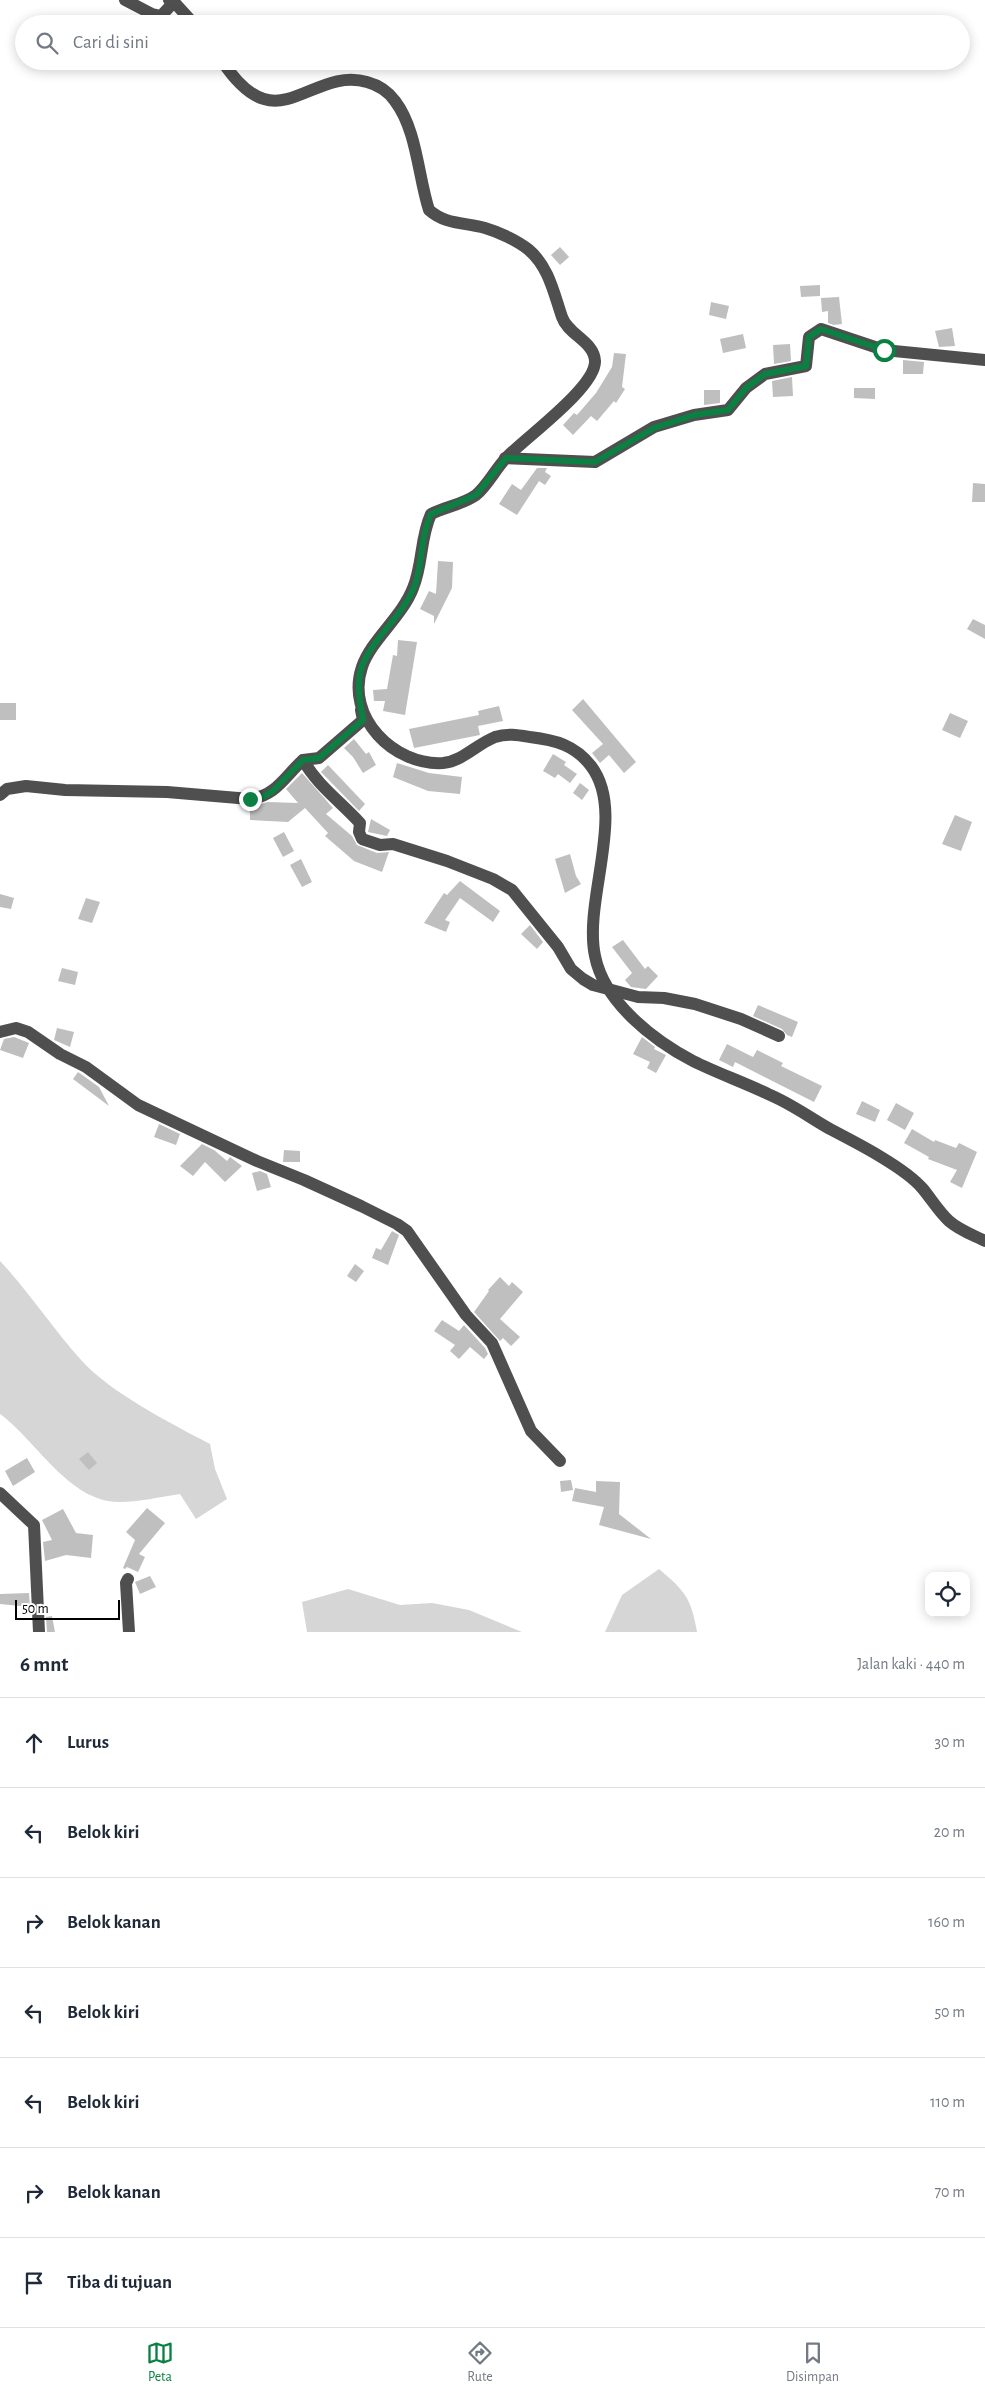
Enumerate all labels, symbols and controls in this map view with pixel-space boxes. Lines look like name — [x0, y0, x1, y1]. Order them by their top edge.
search box — [15, 15, 970, 70]
icon: search — [33, 29, 61, 57]
text: Cari di sini — [73, 33, 149, 52]
route start — [873, 339, 896, 362]
route end — [239, 788, 262, 811]
map controls — [925, 1572, 970, 1617]
button: locate — [925, 1572, 970, 1617]
scale bar — [15, 1597, 120, 1620]
text: 50 m — [22, 1602, 49, 1616]
text: 6 mnt — [20, 1654, 68, 1675]
text: Jalan kaki · 440 m — [857, 1656, 965, 1672]
icon: ahead — [20, 1729, 48, 1757]
text: Lurus — [67, 1733, 109, 1752]
text: 30 m — [935, 1734, 965, 1750]
icon: left — [20, 1819, 48, 1847]
text: Belok kiri — [67, 1823, 139, 1842]
text: 20 m — [934, 1824, 965, 1840]
icon: right — [20, 1909, 48, 1937]
text: Belok kanan — [67, 1913, 161, 1932]
text: 160 m — [928, 1914, 965, 1930]
icon: left — [20, 1999, 48, 2027]
text: Belok kiri — [67, 2003, 139, 2022]
text: 50 m — [934, 2004, 965, 2020]
icon: left — [20, 2089, 48, 2117]
text: Belok kiri — [67, 2093, 139, 2112]
text: 110 m — [930, 2094, 965, 2110]
icon: right — [20, 2179, 48, 2207]
text: Belok kanan — [67, 2183, 161, 2202]
text: 70 m — [934, 2184, 965, 2200]
icon: arrive — [20, 2269, 48, 2297]
text: Tiba di tujuan — [67, 2273, 172, 2292]
tab: Peta — [146, 2339, 174, 2386]
tab: Rute — [466, 2339, 494, 2386]
tab: Disimpan — [786, 2339, 839, 2386]

